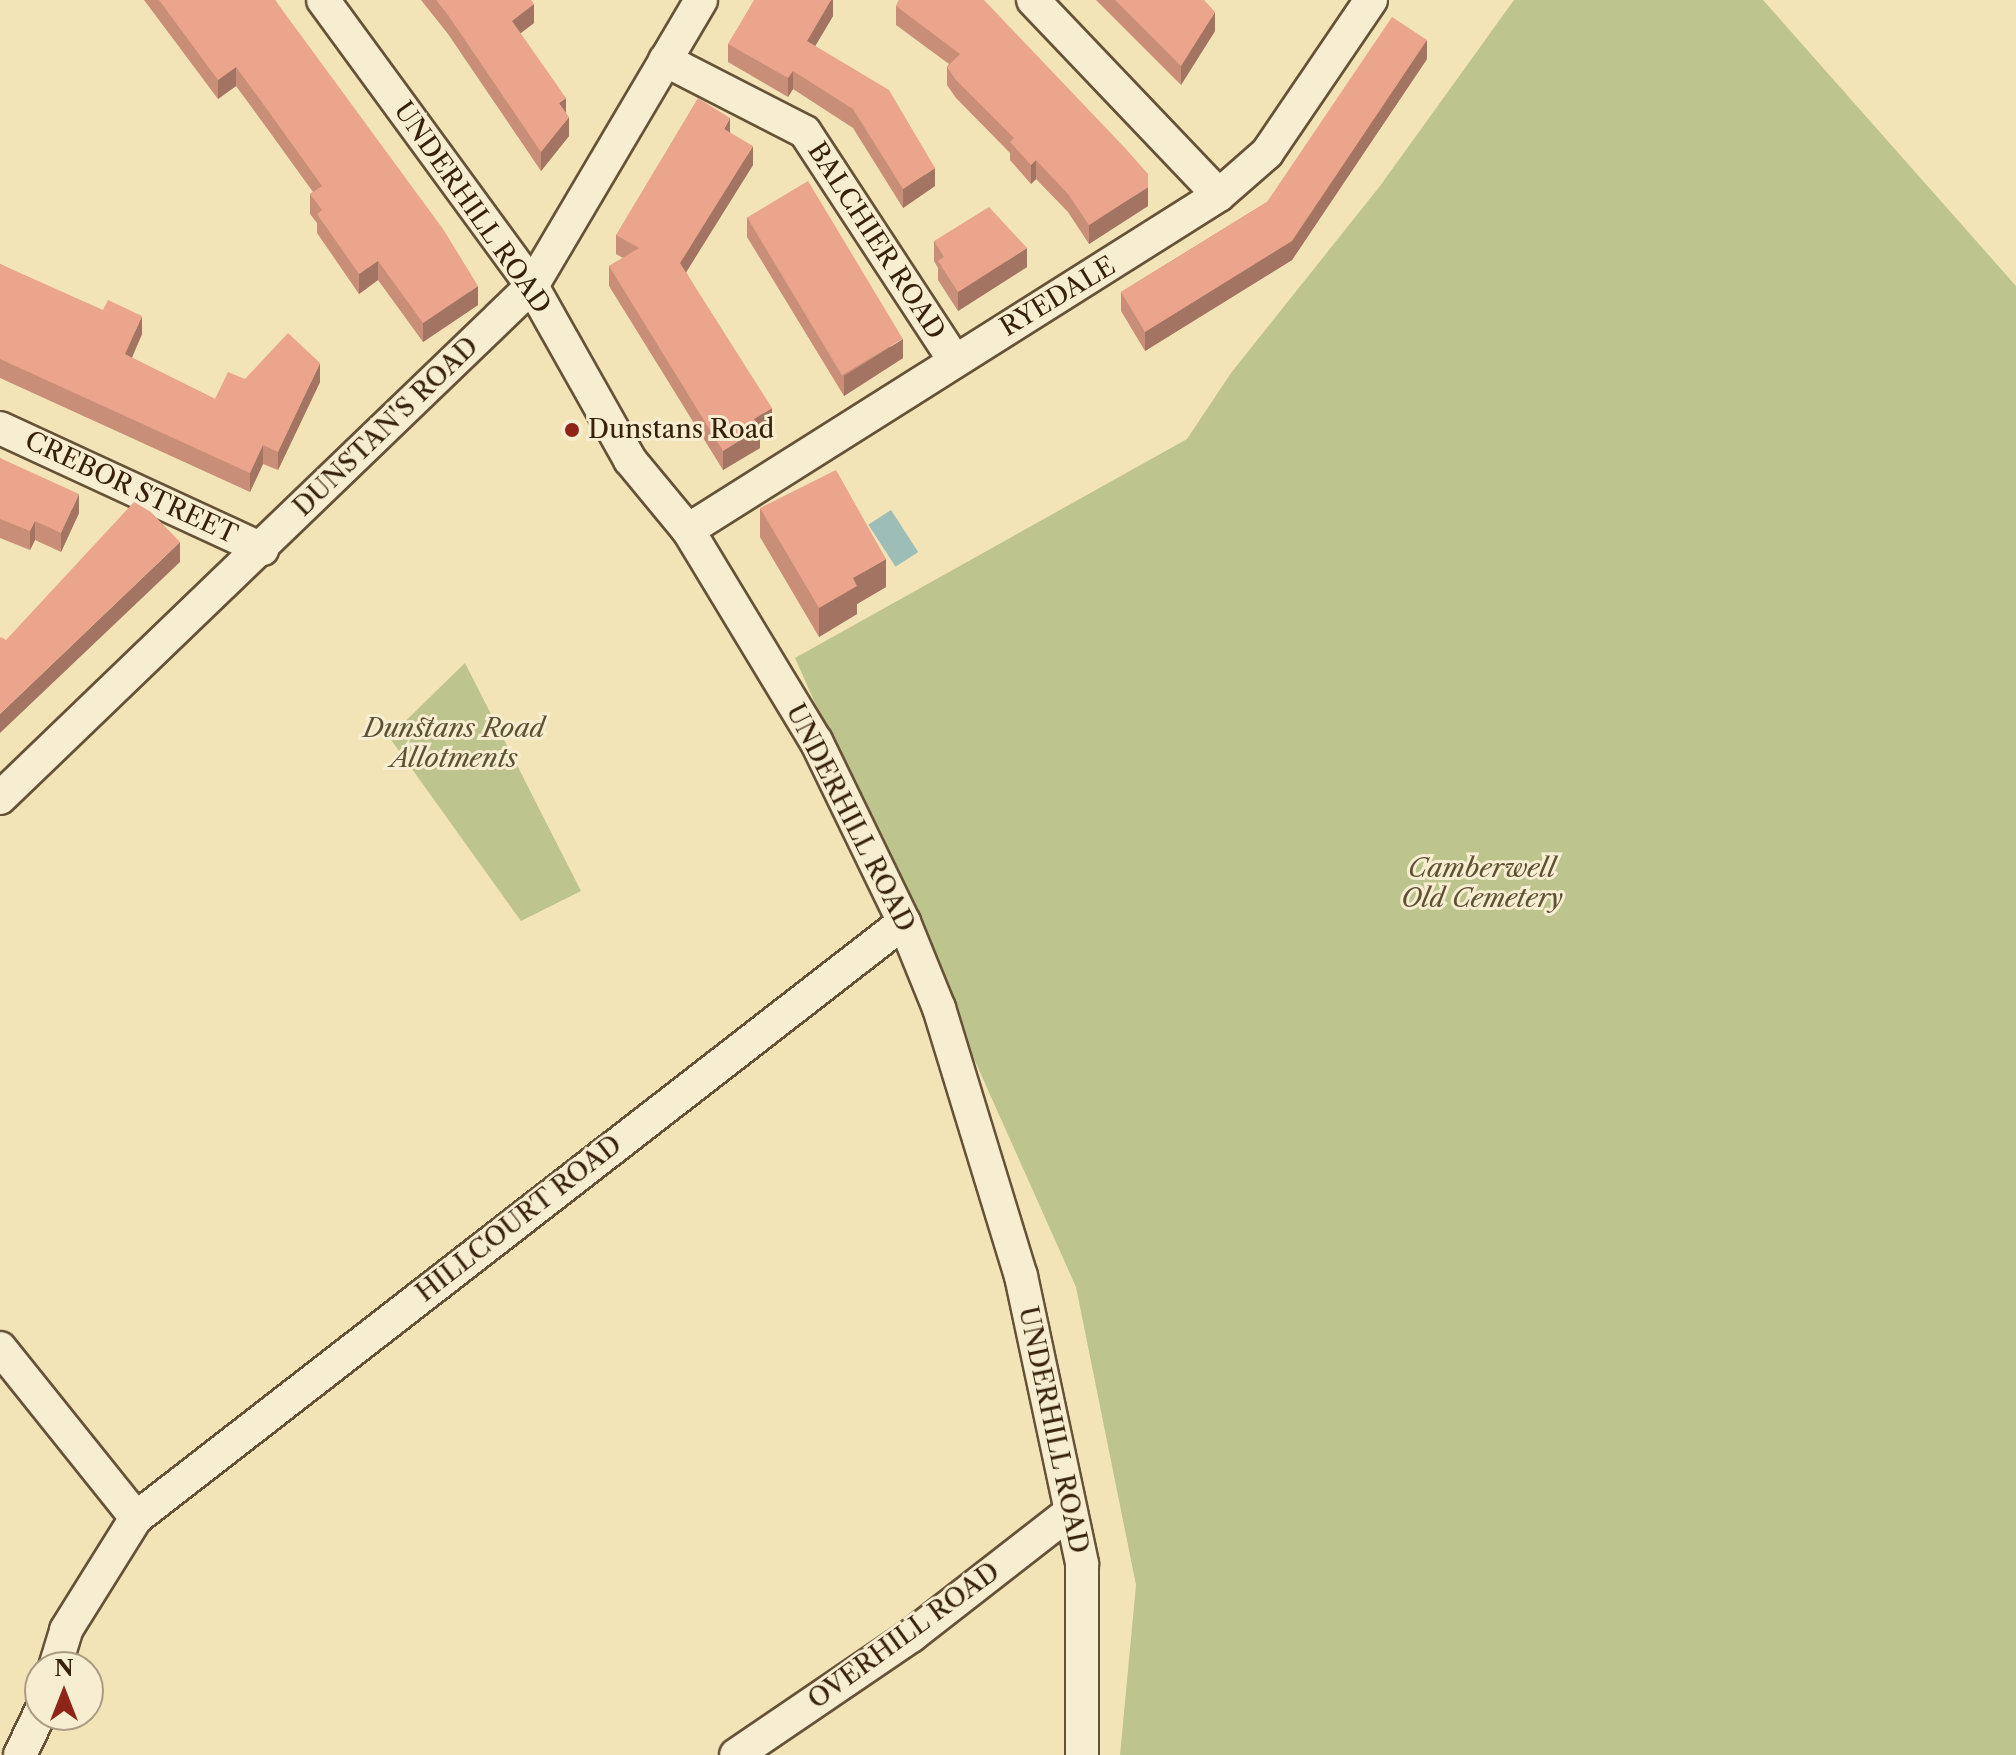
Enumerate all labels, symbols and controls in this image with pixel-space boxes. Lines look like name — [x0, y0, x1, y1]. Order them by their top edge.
street label: UNDERHILL ROAD — [387, 96, 557, 320]
street label: BALCHIER ROAD — [800, 136, 952, 346]
street label: RYEDALE — [995, 250, 1121, 344]
street label: DUNSTAN'S ROAD — [287, 331, 485, 523]
place label: Dunstans Road — [588, 414, 774, 446]
marker: Dunstans Road — [563, 421, 581, 439]
street label: CREBOR STREET — [19, 425, 243, 551]
street label: UNDERHILL ROAD — [779, 699, 921, 937]
park label: Dunstans Road Allotments — [363, 713, 545, 774]
park label: Camberwell Old Cemetery — [1401, 853, 1563, 914]
street label: HILLCOURT ROAD — [410, 1129, 628, 1309]
street label: UNDERHILL ROAD — [1012, 1303, 1094, 1557]
street label: OVERHILL ROAD — [802, 1556, 1006, 1716]
north arrow — [24, 1651, 104, 1731]
text: N — [54, 1655, 74, 1682]

